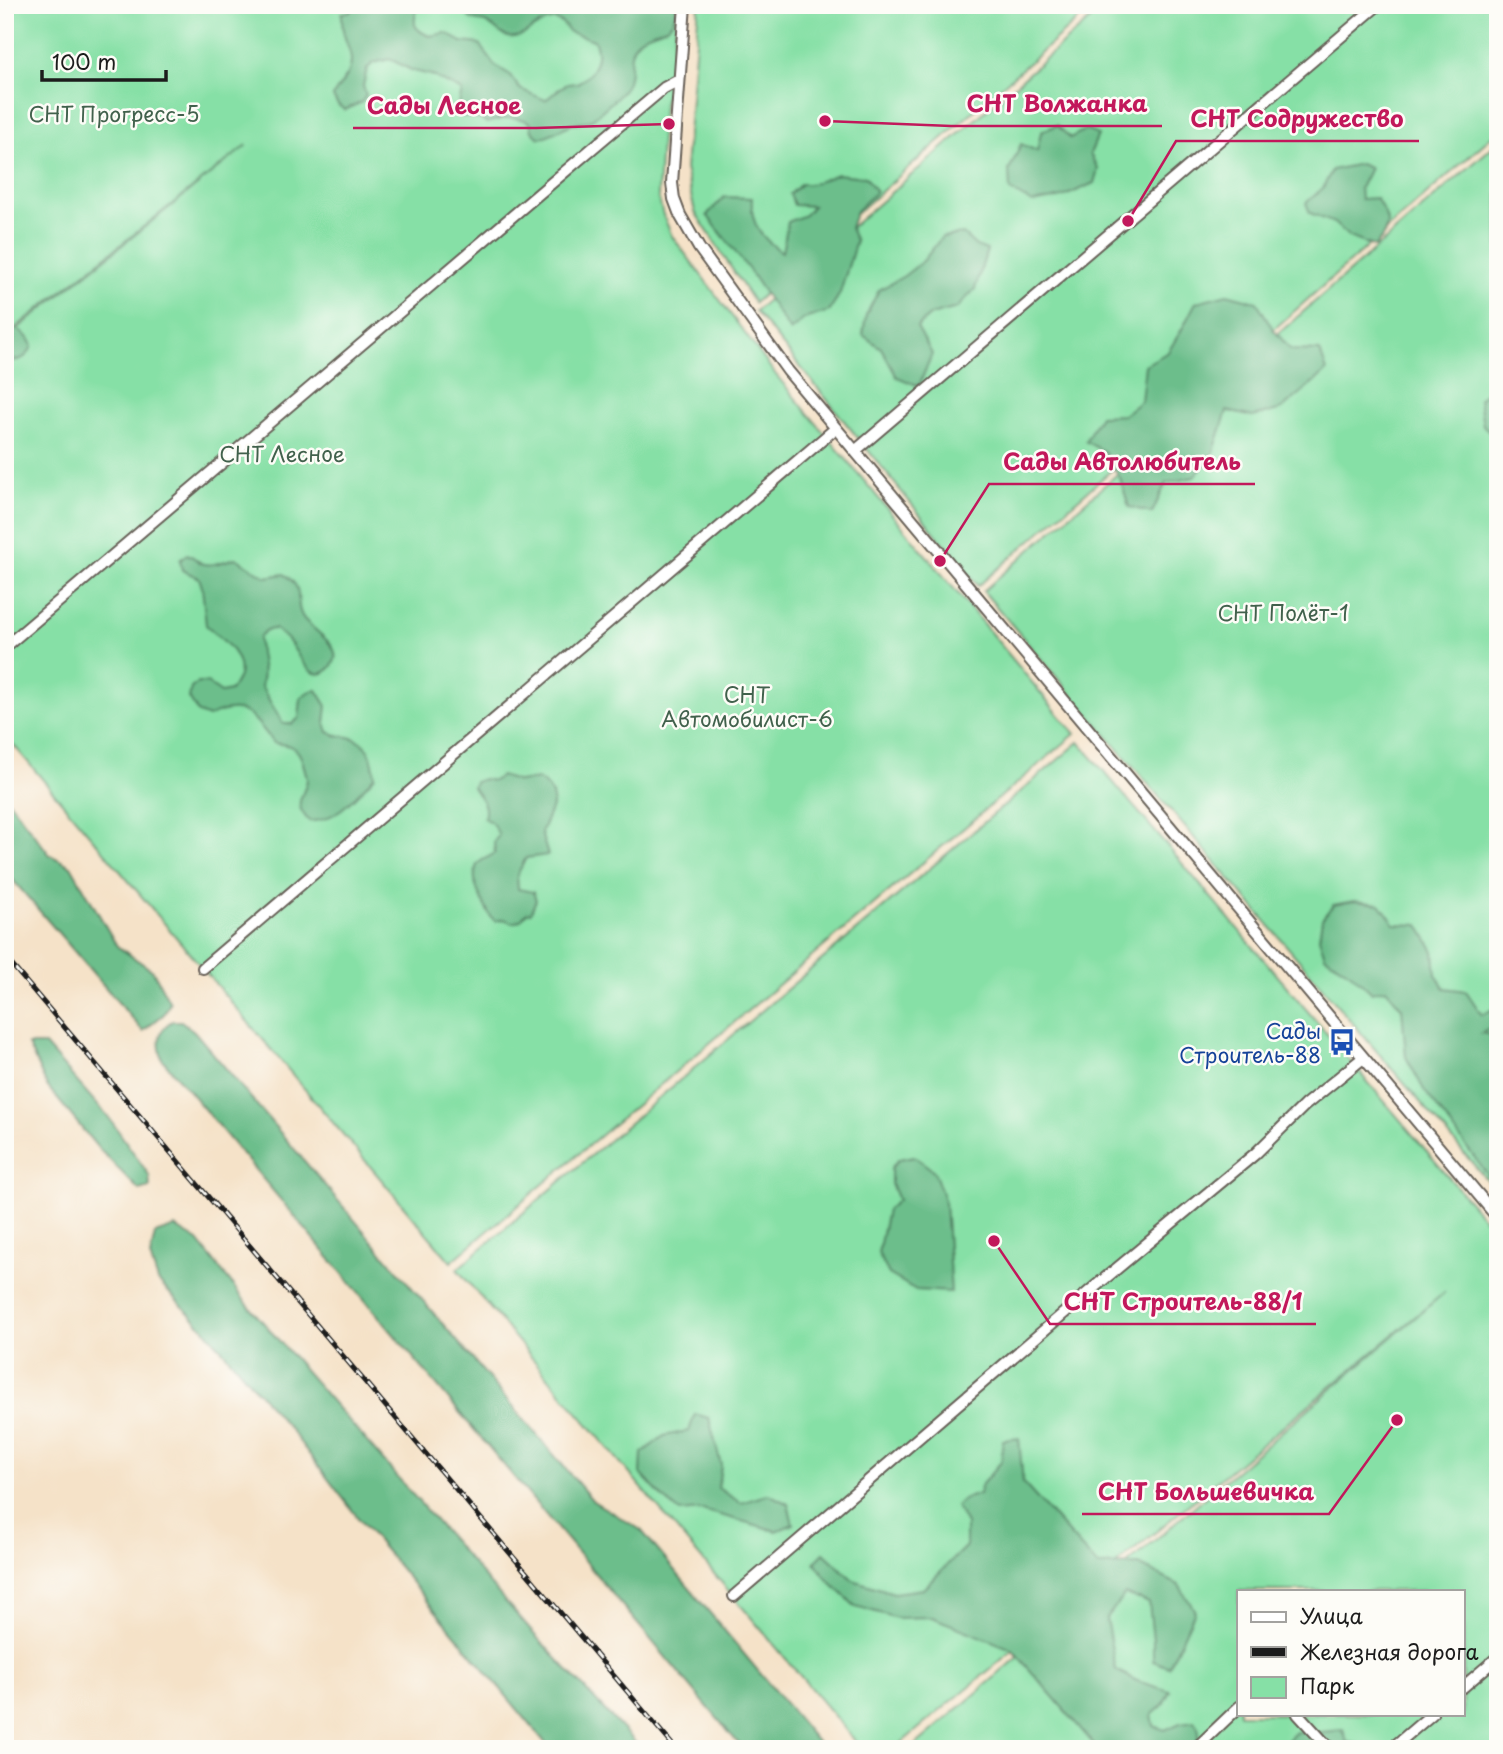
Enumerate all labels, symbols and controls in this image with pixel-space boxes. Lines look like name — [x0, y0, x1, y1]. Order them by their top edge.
scale bar — [42, 38, 166, 82]
text: 100 m — [52, 45, 116, 77]
callout: СНТ Волжанка — [951, 82, 1162, 126]
callout: Сады Лесное — [353, 84, 536, 128]
text: СНТ Волжанка — [966, 85, 1148, 120]
text: Сады Лесное — [367, 87, 521, 122]
park label: СНТ Прогресс-5 — [29, 97, 199, 129]
callout: СНТ Содружество — [1176, 97, 1419, 141]
text: СНТ Содружество — [1190, 100, 1404, 135]
park label: СНТ Лесное — [219, 437, 345, 469]
callout: Сады Автолюбитель — [989, 440, 1255, 484]
text: Сады Автолюбитель — [1003, 443, 1241, 478]
park label: СНТ Полёт-1 — [1217, 596, 1349, 628]
park label: СНТ Автомобилист-6 — [661, 678, 833, 734]
place label: Сады Строитель-88 — [1179, 1014, 1321, 1070]
bus stop icon: Сады Строитель-88 — [1327, 1027, 1357, 1057]
callout: СНТ Строитель-88/1 — [1050, 1280, 1316, 1324]
text: СНТ Строитель-88/1 — [1063, 1283, 1303, 1318]
callout: СНТ Большевичка — [1082, 1470, 1329, 1514]
text: СНТ Большевичка — [1098, 1473, 1314, 1508]
legend — [1237, 1590, 1464, 1716]
text: Улица — [1300, 1599, 1363, 1631]
text: Железная дорога — [1300, 1635, 1478, 1667]
text: Парк — [1300, 1669, 1355, 1701]

